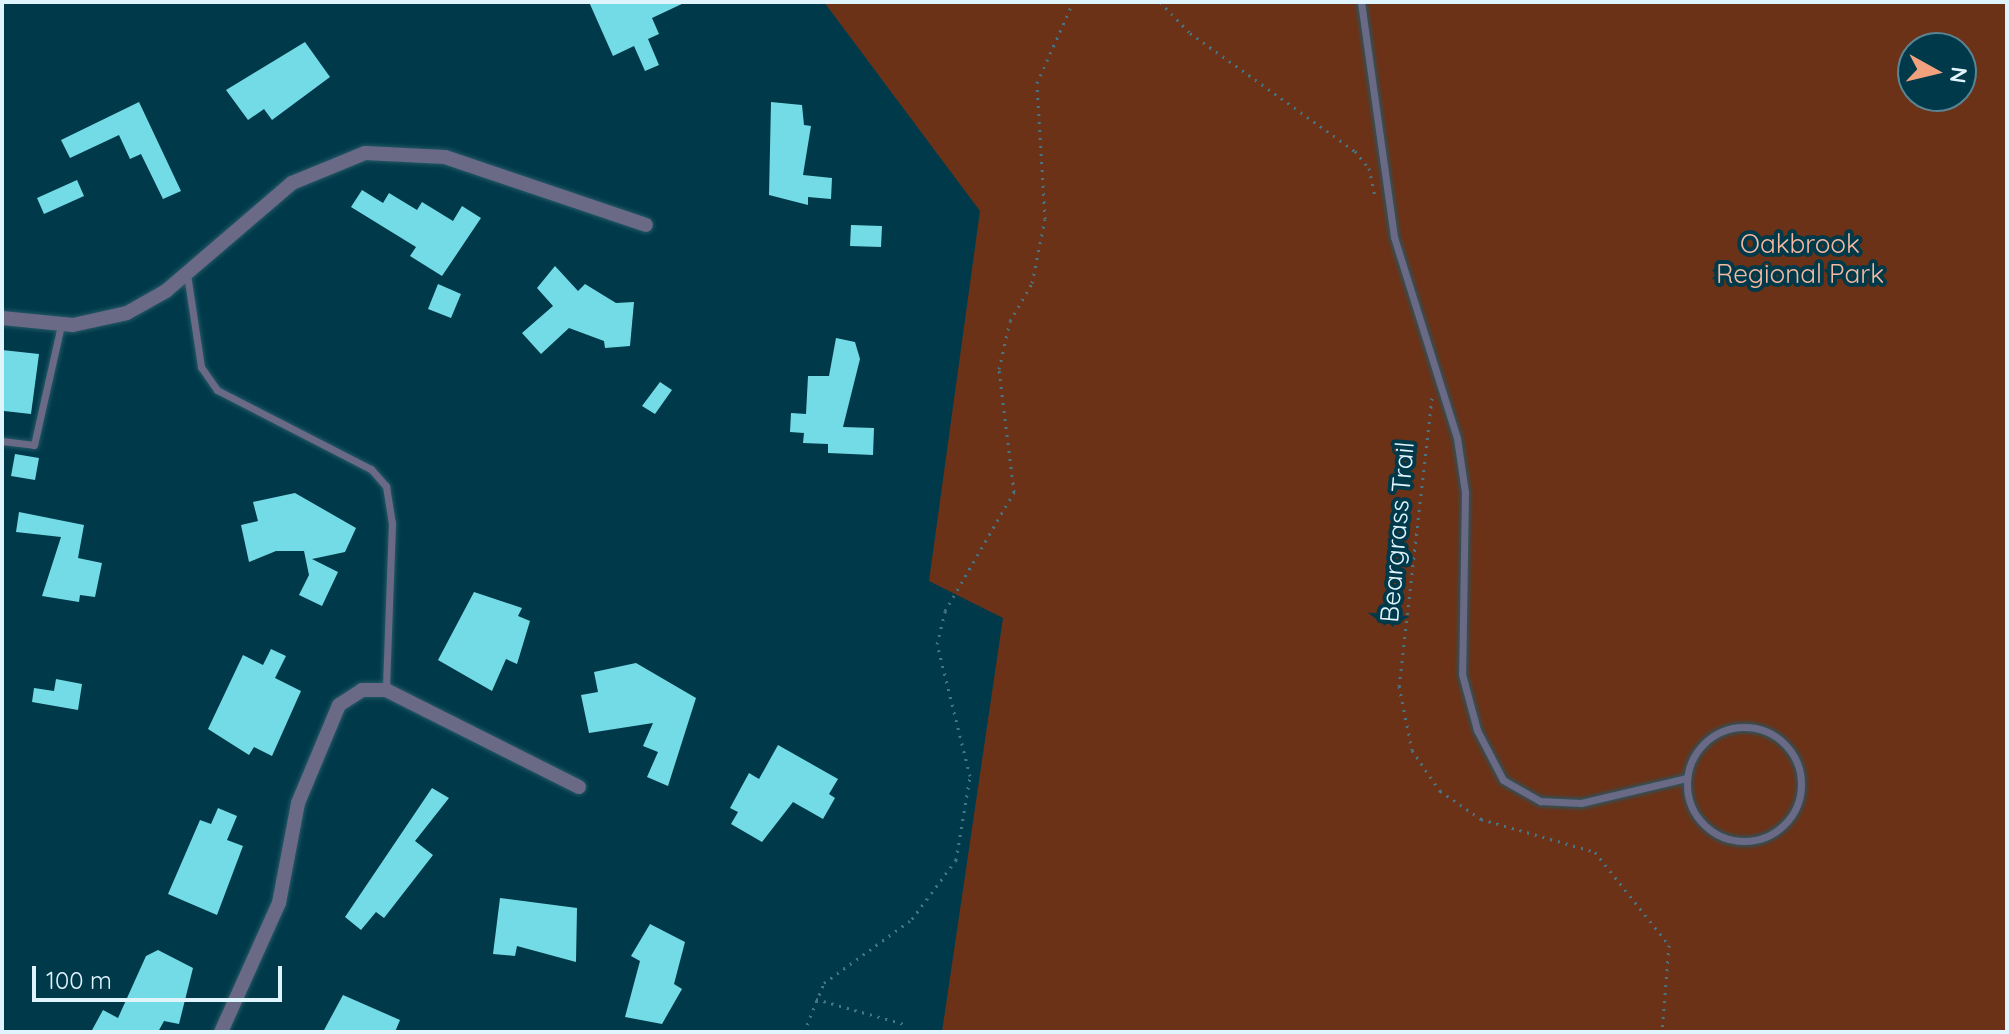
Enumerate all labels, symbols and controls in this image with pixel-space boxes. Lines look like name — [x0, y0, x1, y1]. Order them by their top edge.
north arrow — [1897, 32, 1977, 112]
text: N — [1944, 65, 1974, 85]
park label: Oakbrook Regional Park — [1716, 228, 1884, 290]
street label: Beargrass Trail — [1374, 440, 1420, 624]
scale bar — [36, 950, 286, 1000]
text: 100 m — [46, 965, 112, 995]

